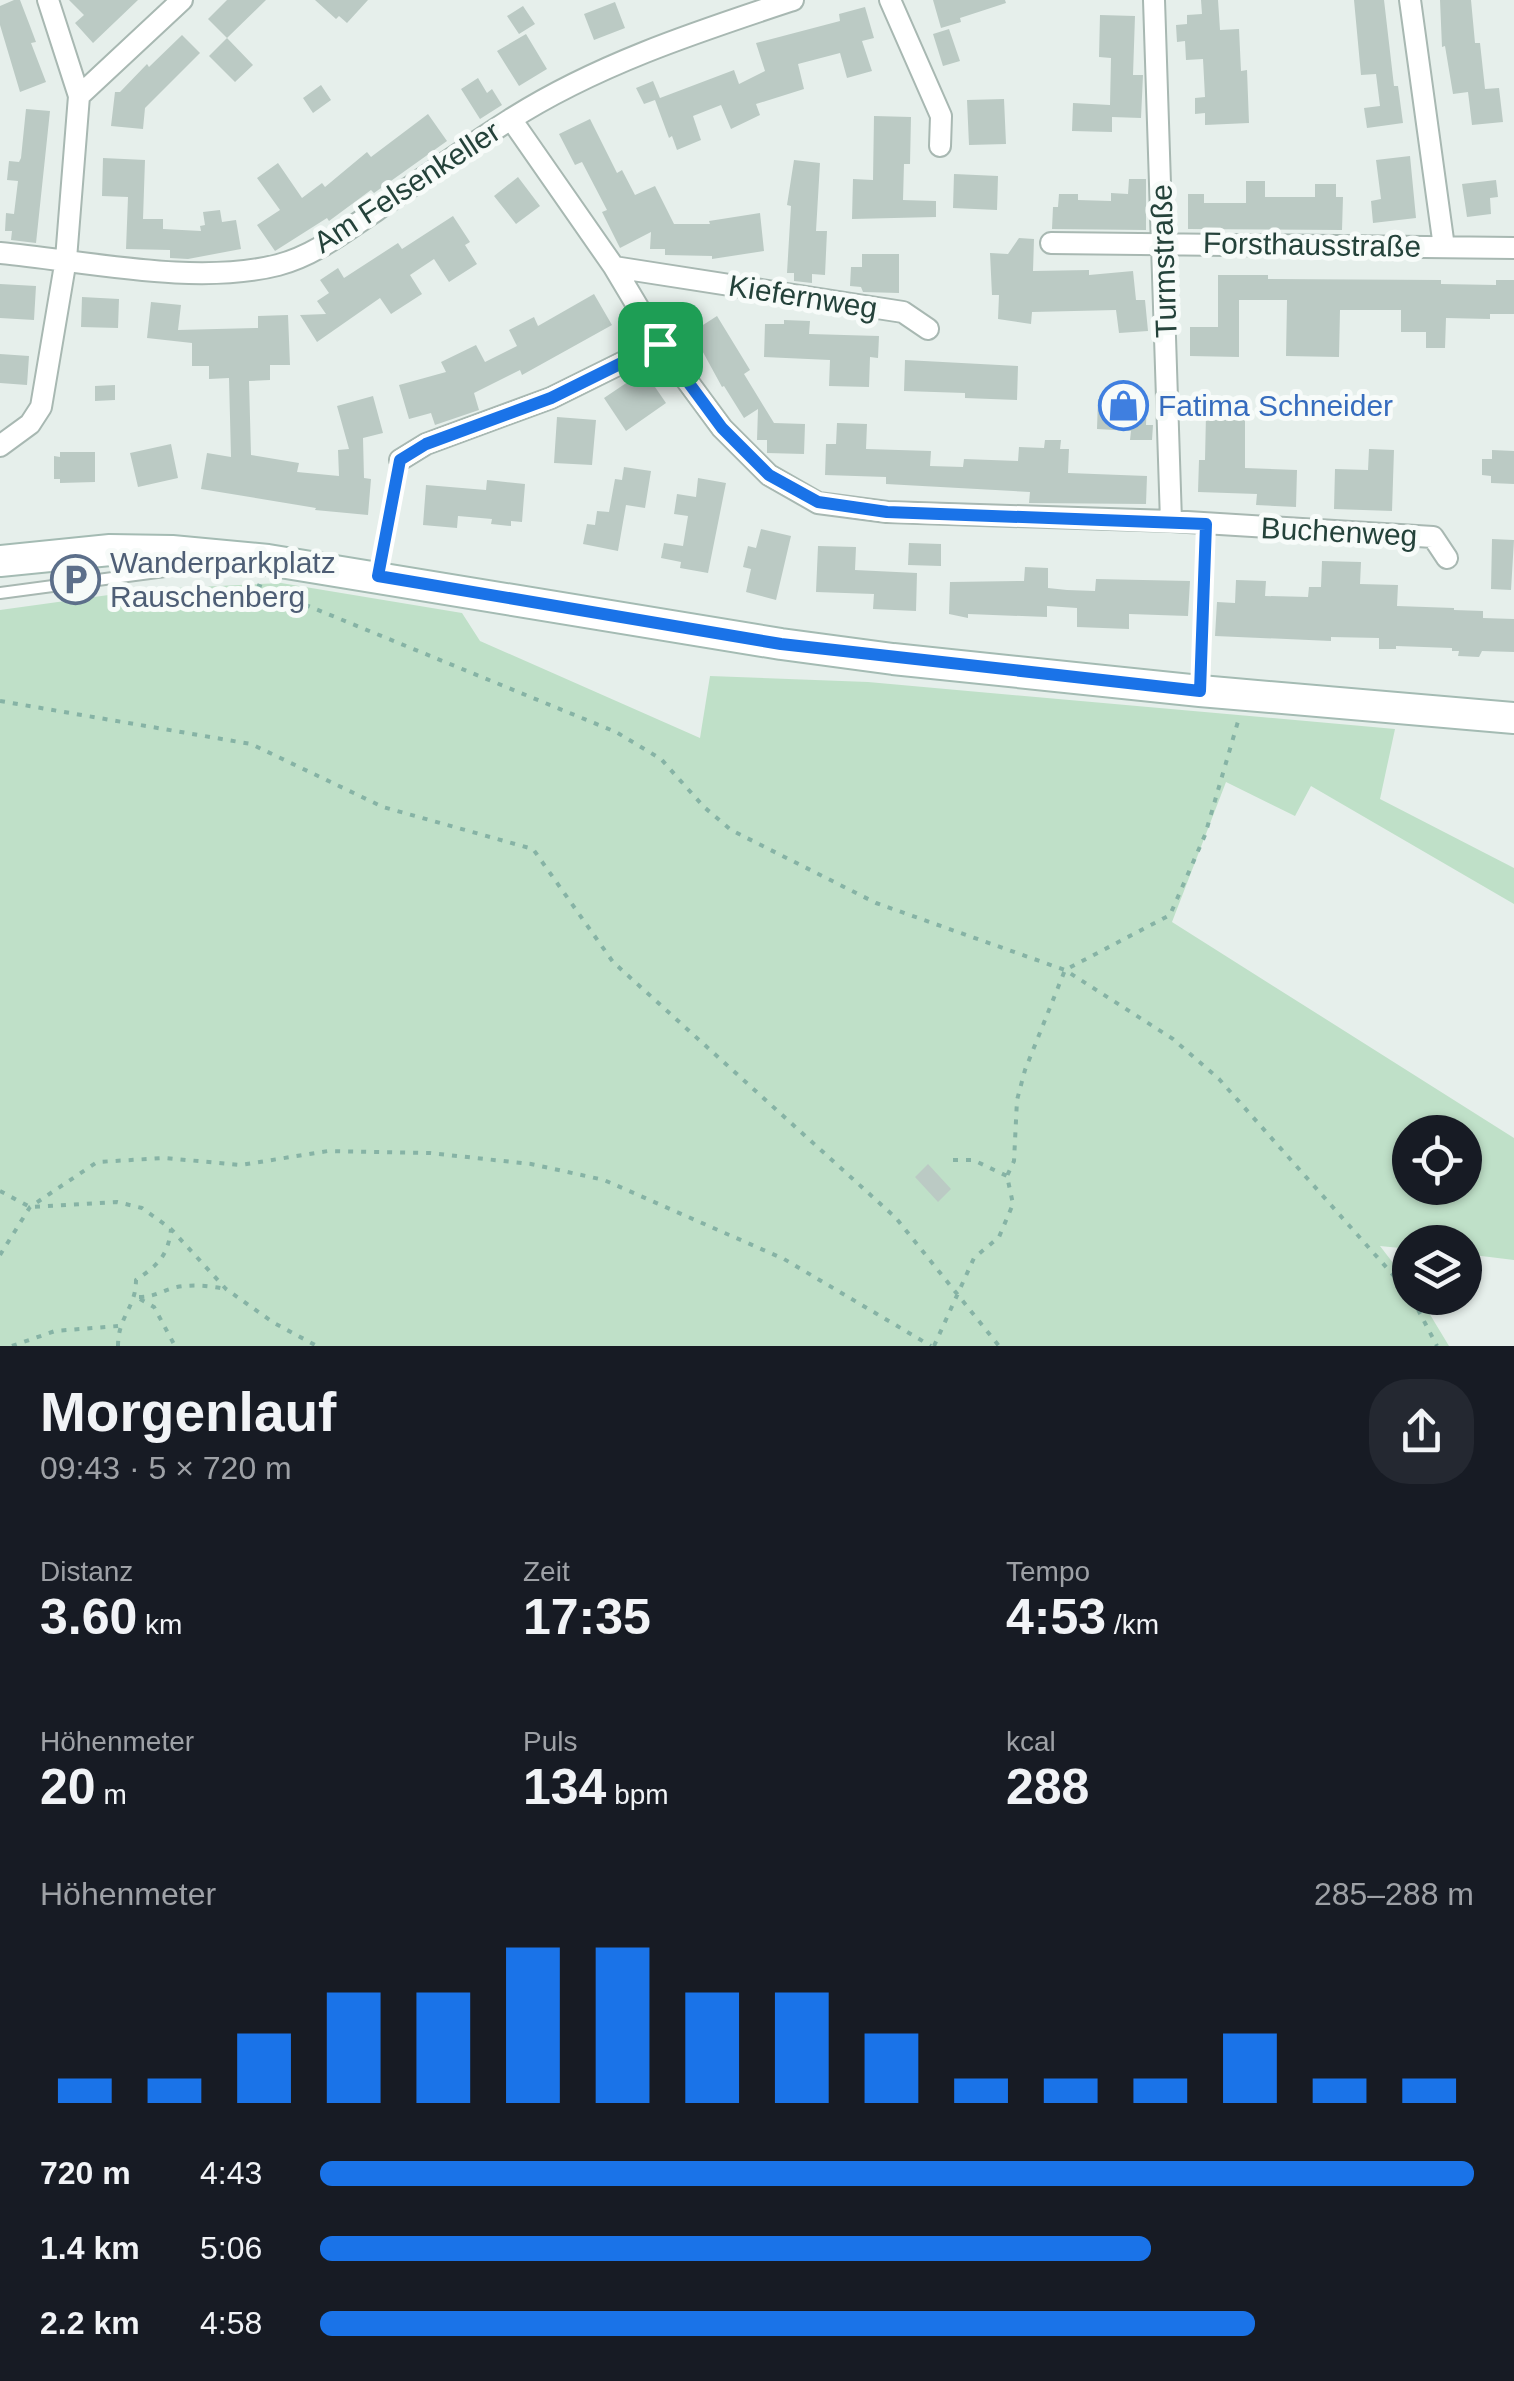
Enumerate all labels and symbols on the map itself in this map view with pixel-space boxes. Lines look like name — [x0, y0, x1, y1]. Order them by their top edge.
street label: Am Felsenkeller — [308, 114, 506, 259]
street label: Turmstraße — [1144, 184, 1183, 338]
street label: Forsthausstraße — [1203, 226, 1421, 263]
street label: Kiefernweg — [726, 268, 880, 325]
pin — [618, 302, 703, 387]
shop icon: Fatima Schneider — [1097, 380, 1149, 432]
place label: Fatima Schneider — [1158, 389, 1393, 422]
street label: Buchenweg — [1260, 511, 1418, 552]
place label: Wanderparkplatz Rauschenberg — [110, 546, 336, 613]
parking icon: Wanderparkplatz Rauschenberg — [49, 554, 101, 606]

